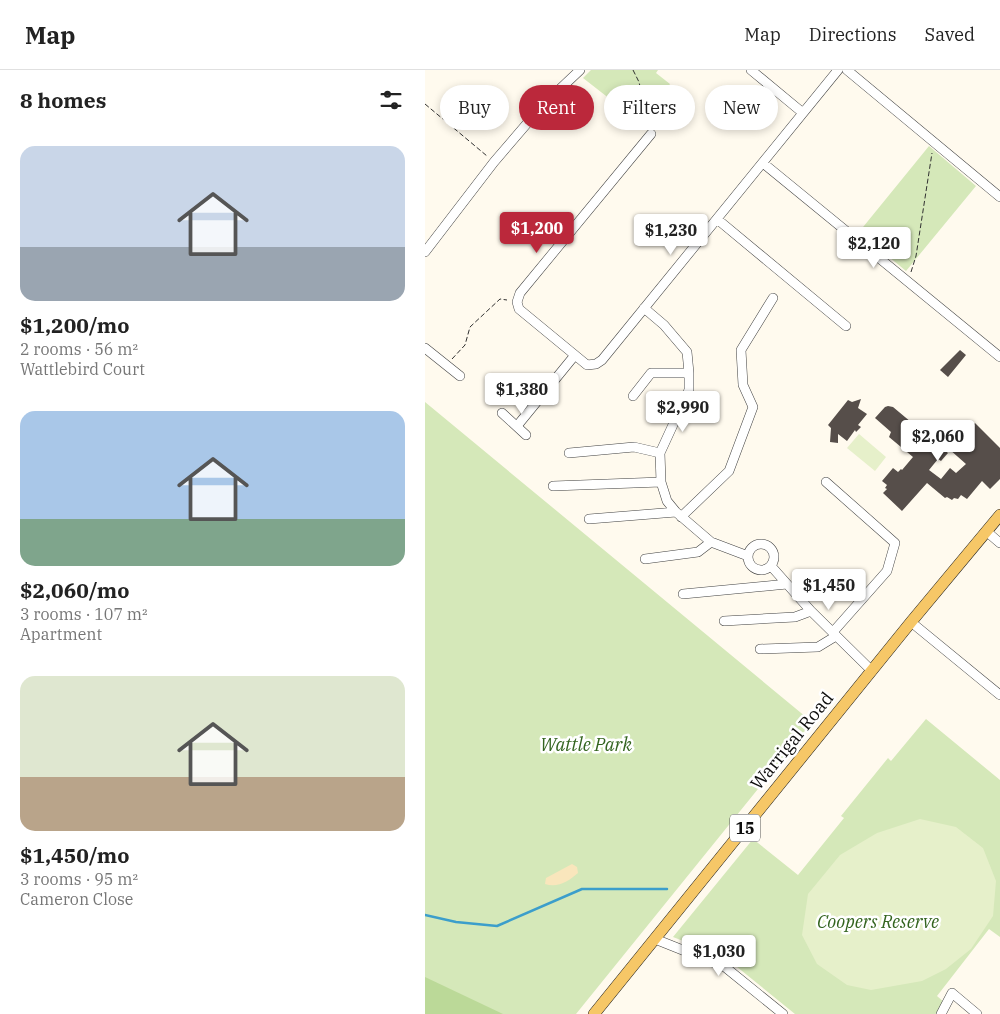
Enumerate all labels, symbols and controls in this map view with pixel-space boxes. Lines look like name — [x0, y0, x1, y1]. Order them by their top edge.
text: Map — [25, 19, 75, 51]
text: Map — [744, 23, 781, 46]
text: Directions — [809, 23, 897, 46]
text: Saved — [925, 23, 975, 46]
chip: Buy — [440, 85, 509, 130]
chip: Rent — [519, 85, 594, 130]
chip: Filters — [604, 85, 695, 130]
chip: New — [705, 85, 778, 130]
text: 8 homes — [20, 86, 106, 114]
icon: filters — [377, 86, 405, 114]
icon: home — [168, 179, 258, 269]
pin: $1,200 — [496, 212, 578, 254]
pin: $1,230 — [630, 214, 712, 256]
text: $1,200 — [511, 218, 563, 238]
text: $1,230 — [645, 220, 697, 240]
pin: $2,120 — [833, 226, 915, 269]
text: $2,120 — [848, 233, 900, 253]
text: $1,200/mo — [20, 311, 129, 339]
text: 2 rooms · 56 m² — [20, 339, 138, 359]
text: Wattlebird Court — [20, 359, 145, 379]
pin: $1,380 — [481, 372, 563, 415]
text: $1,380 — [496, 379, 548, 399]
pin: $2,990 — [642, 390, 724, 433]
text: $2,990 — [657, 397, 709, 417]
pin: $2,060 — [897, 420, 979, 462]
text: $2,060 — [912, 426, 964, 446]
icon: home — [168, 444, 258, 534]
pin: $1,450 — [788, 568, 870, 611]
text: $1,450 — [803, 575, 855, 595]
text: $2,060/mo — [20, 576, 129, 604]
text: 3 rooms · 107 m² — [20, 604, 148, 624]
text: Apartment — [20, 624, 102, 644]
street label: Warrigal Road — [745, 687, 838, 795]
icon: home — [168, 709, 258, 799]
park label: Wattle Park — [540, 733, 632, 756]
road number: 15 — [730, 814, 760, 841]
text: $1,450/mo — [20, 841, 129, 869]
text: 3 rooms · 95 m² — [20, 869, 138, 889]
text: Cameron Close — [20, 889, 133, 909]
park label: Coopers Reserve — [817, 910, 939, 933]
pin: $1,030 — [678, 934, 760, 977]
text: $1,030 — [693, 941, 745, 961]

